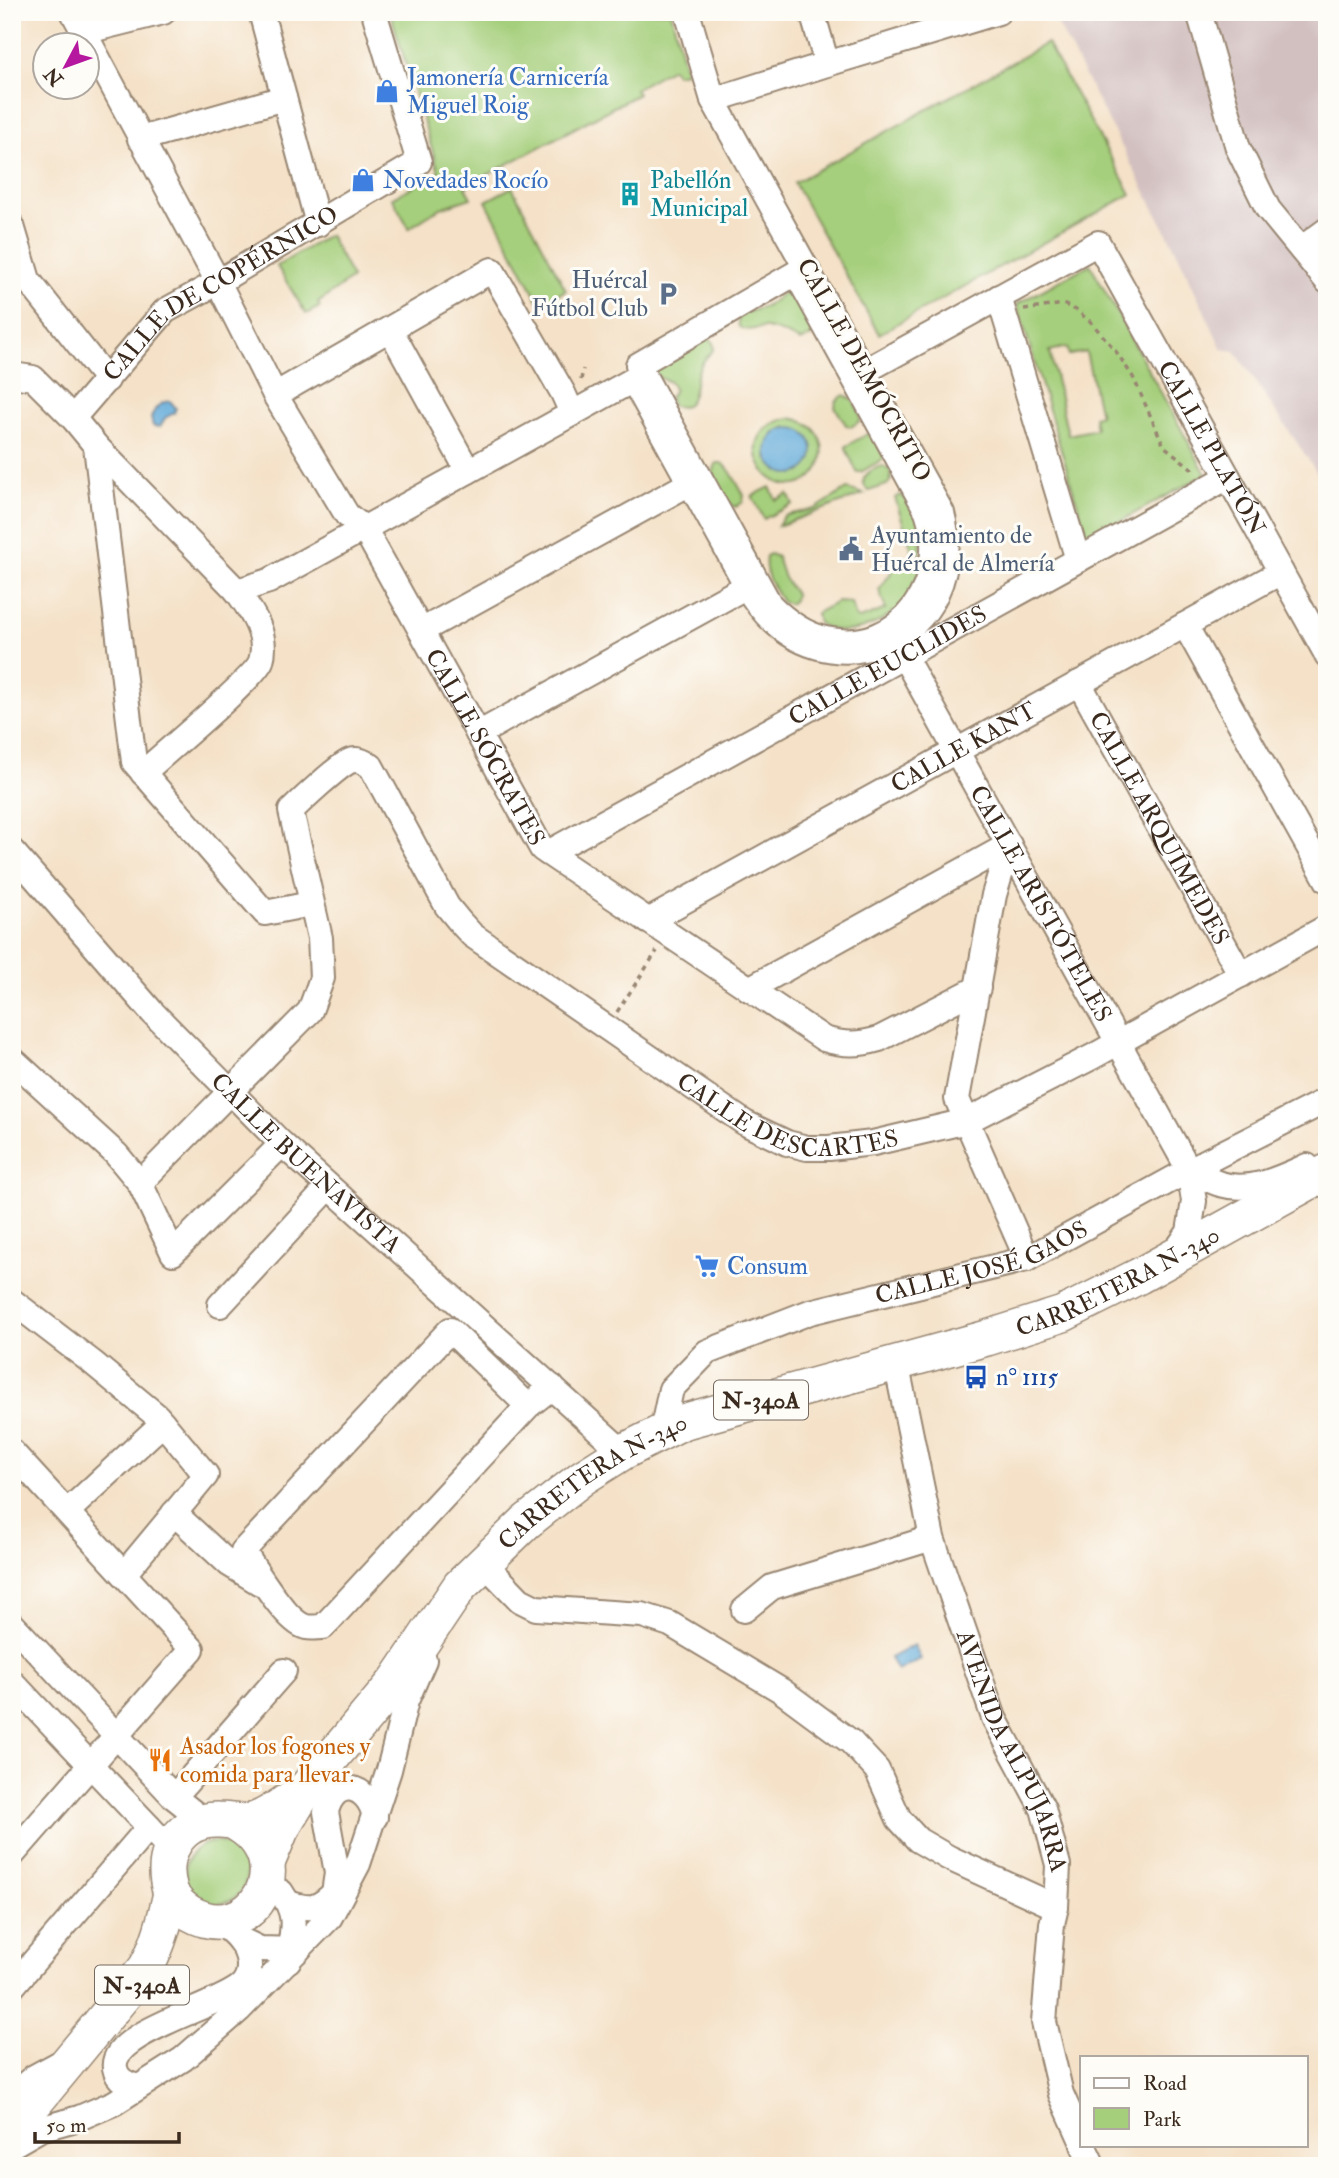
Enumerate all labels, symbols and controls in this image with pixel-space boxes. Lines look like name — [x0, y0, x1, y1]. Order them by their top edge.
north arrow — [32, 32, 102, 102]
text: N — [39, 61, 69, 92]
place label: Jamonería Carnicería Miguel Roig — [406, 62, 610, 121]
shop icon: Jamonería Carnicería Miguel Roig — [373, 77, 401, 105]
place label: Novedades Rocío — [383, 165, 548, 196]
place label: Pabellón Municipal — [650, 165, 748, 224]
shop icon: Novedades Rocío — [349, 166, 377, 194]
building icon: Pabellón Municipal — [616, 180, 644, 208]
street label: CALLE DE COPÉRNICO — [96, 198, 344, 388]
street label: CALLE DEMÓCRITO — [790, 252, 939, 487]
place label: Huércal Fútbol Club — [531, 265, 648, 324]
parking icon: Huércal Fútbol Club — [654, 280, 682, 308]
street label: CALLE PLATÓN — [1151, 355, 1273, 541]
place label: Ayuntamiento de Huércal de Almería — [870, 520, 1056, 579]
public building icon: Ayuntamiento de Huércal de Almería — [837, 535, 865, 563]
street label: CALLE EUCLIDES — [783, 598, 992, 732]
street label: CALLE SÓCRATES — [418, 643, 553, 851]
street label: CALLE KANT — [885, 695, 1042, 800]
street label: CALLE ARQUÍMEDES — [1082, 706, 1237, 950]
street label: CALLE ARISTÓTELES — [963, 780, 1119, 1027]
street label: CALLE DESCARTES — [671, 1065, 901, 1164]
street label: CALLE BUENAVISTA — [205, 1066, 408, 1260]
street label: CALLE JOSÉ GAOS — [872, 1213, 1093, 1311]
street label: CARRETERA N-340 — [1012, 1219, 1225, 1343]
place label: Consum — [727, 1251, 808, 1282]
supermarket icon: Consum — [693, 1252, 721, 1280]
place label: n° 1115 — [996, 1362, 1059, 1393]
bus stop icon: n° 1115 — [962, 1363, 990, 1391]
road number: N-340A — [714, 1380, 808, 1420]
street label: CARRETERA N-340 — [491, 1407, 692, 1557]
street label: AVENIDA ALPUJARRA — [949, 1625, 1075, 1875]
place label: Asador los fogones y comida para llevar. — [179, 1731, 371, 1790]
restaurant icon: Asador los fogones y comida para llevar. — [146, 1746, 174, 1774]
road number: N-340A — [95, 1966, 189, 2004]
legend — [1080, 2056, 1308, 2146]
text: Road — [1143, 2070, 1188, 2097]
scale bar — [35, 2101, 178, 2145]
text: Park — [1143, 2106, 1181, 2133]
text: 50 m — [46, 2112, 87, 2139]

